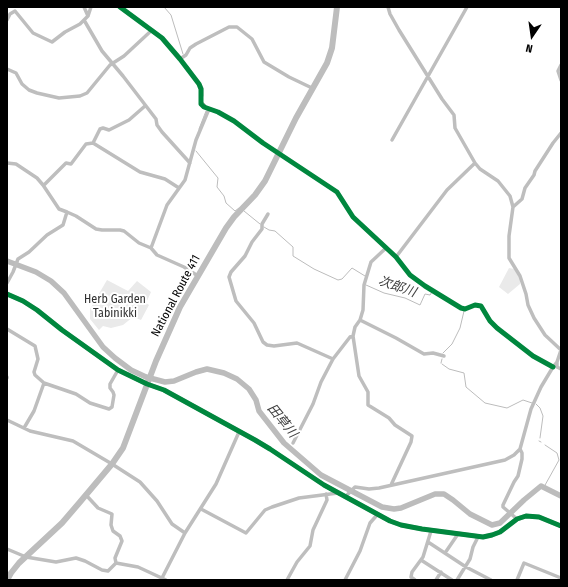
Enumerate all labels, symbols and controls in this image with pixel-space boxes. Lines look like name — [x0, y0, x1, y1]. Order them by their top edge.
north arrow — [512, 16, 552, 56]
text: N — [525, 41, 534, 55]
street label: National Route 411 — [148, 253, 204, 339]
water label: 次郎川 — [376, 273, 418, 301]
park label: Herb Garden Tabinikki — [84, 293, 146, 321]
water label: 田草川 — [264, 401, 300, 441]

